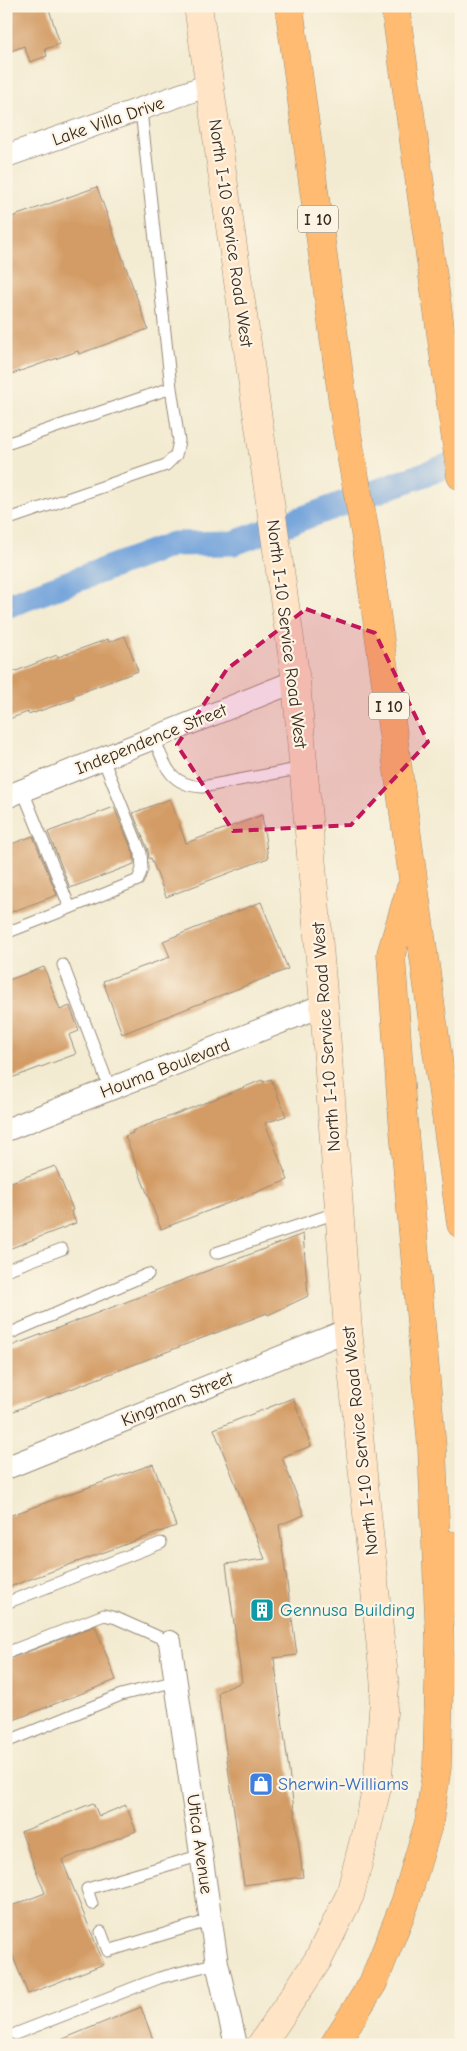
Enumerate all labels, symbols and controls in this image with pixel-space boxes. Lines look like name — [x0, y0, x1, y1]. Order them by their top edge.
street label: Lake Villa Drive — [49, 92, 167, 150]
street label: North I-10 Service Road West — [204, 118, 257, 349]
road number: I 10 — [298, 205, 338, 232]
street label: North I-10 Service Road West — [262, 519, 311, 750]
road number: I 10 — [369, 692, 409, 719]
street label: Independence Street — [72, 699, 231, 779]
street label: North I-10 Service Road West — [308, 921, 345, 1152]
street label: Houma Boulevard — [97, 1034, 233, 1103]
street label: North I-10 Service Road West — [338, 1325, 383, 1556]
street label: Kingman Street — [118, 1367, 237, 1431]
building icon: Gennusa Building — [249, 1597, 275, 1623]
place label: Gennusa Building — [280, 1600, 415, 1621]
shop icon: Sherwin-Williams — [248, 1771, 274, 1797]
place label: Sherwin-Williams — [278, 1774, 409, 1795]
street label: Utica Avenue — [182, 1793, 217, 1895]

